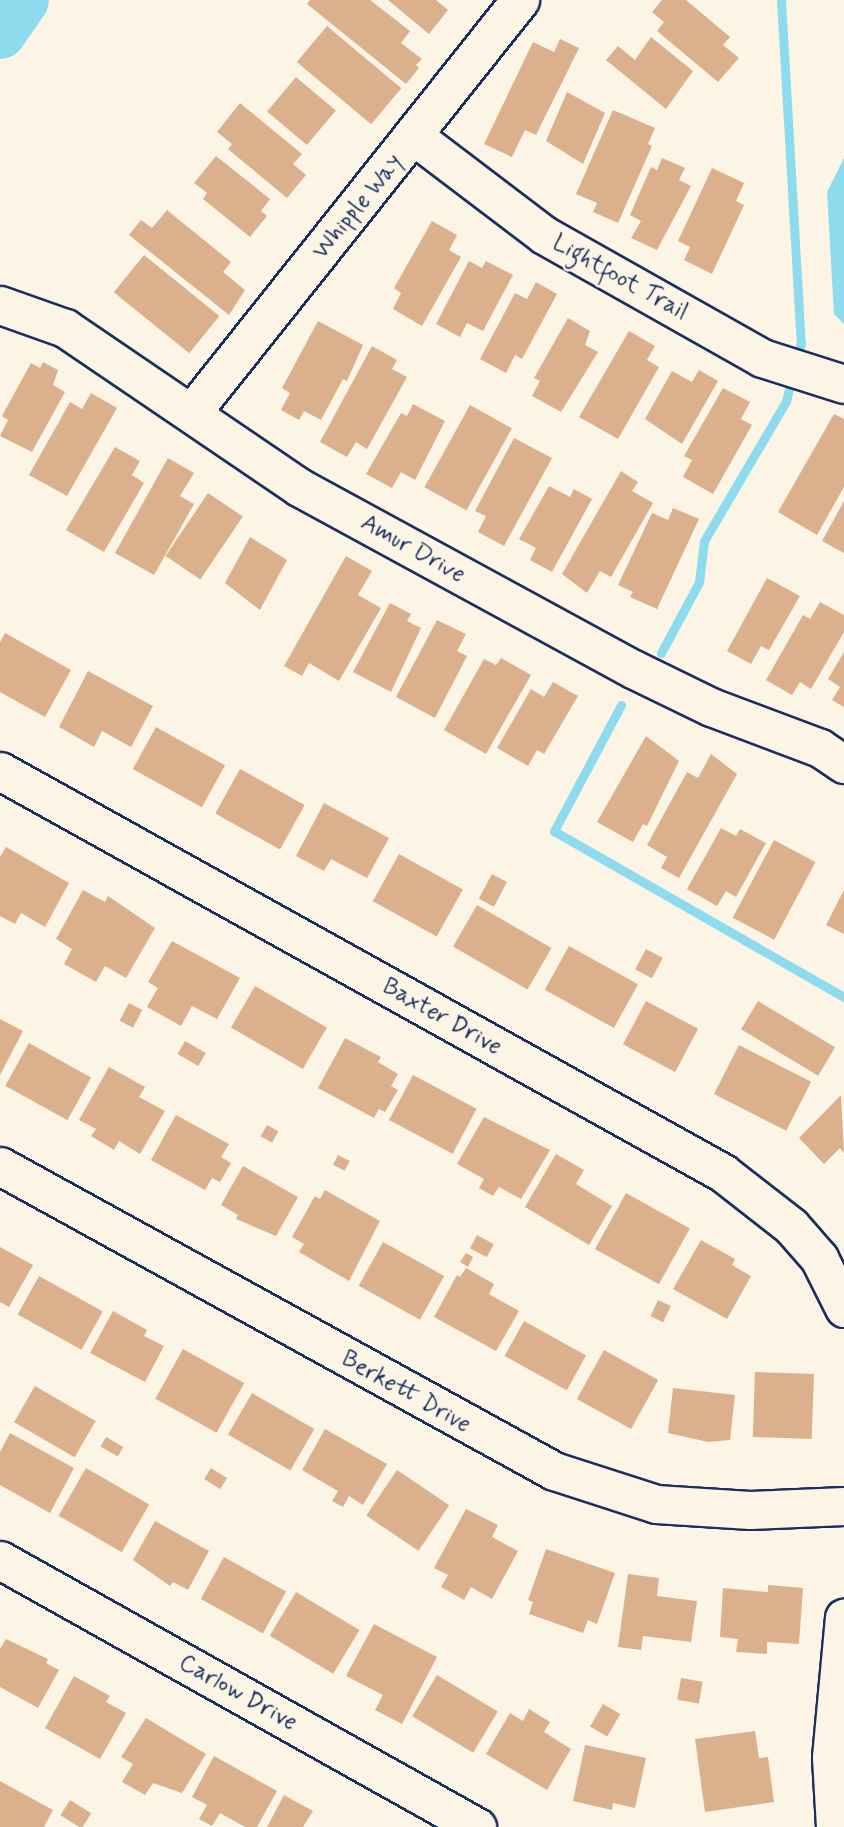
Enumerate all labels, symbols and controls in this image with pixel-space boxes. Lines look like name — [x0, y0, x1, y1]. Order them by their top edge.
street label: Whipple Way — [306, 148, 410, 266]
street label: Lightfoot Trail — [549, 230, 691, 326]
street label: Amur Drive — [357, 509, 469, 589]
street label: Baxter Drive — [378, 973, 506, 1061]
street label: Berkett Drive — [336, 1345, 476, 1439]
street label: Carlow Drive — [174, 1649, 302, 1737]

